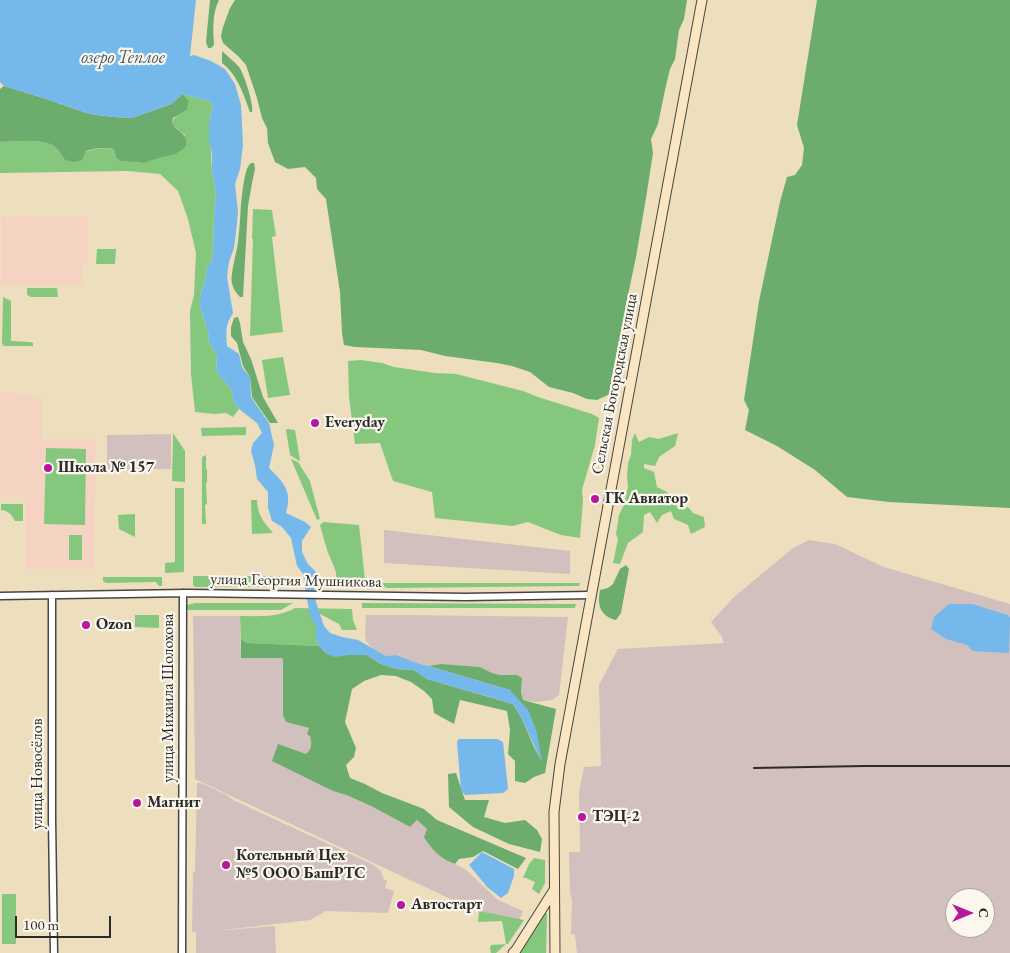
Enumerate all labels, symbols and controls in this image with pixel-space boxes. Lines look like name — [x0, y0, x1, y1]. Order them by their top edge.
water label: озеро Теплое — [81, 47, 165, 69]
street label: Сельская Богородская улица — [588, 292, 642, 476]
place label: Everyday — [325, 413, 385, 433]
marker: Everyday — [309, 417, 321, 429]
place label: Школа № 157 — [58, 458, 154, 478]
marker: Школа № 157 — [42, 462, 54, 474]
place label: ГК Авиатор — [605, 489, 688, 509]
marker: ГК Авиатор — [589, 493, 601, 505]
street label: улица Георгия Мушникова — [210, 570, 382, 592]
street label: улица Михаила Шолохова — [159, 614, 179, 782]
place label: Ozon — [96, 615, 132, 635]
marker: Ozon — [80, 619, 92, 631]
street label: улица Новосёлов — [28, 719, 48, 829]
place label: Магнит — [147, 793, 201, 813]
marker: Магнит — [131, 797, 143, 809]
place label: ТЭЦ-2 — [592, 807, 640, 827]
marker: ТЭЦ-2 — [576, 811, 588, 823]
place label: Котельный Цех №5 ООО БашРТС — [236, 846, 366, 884]
marker: Котельный Цех №5 ООО БашРТС — [220, 859, 232, 871]
north arrow — [945, 888, 995, 938]
place label: Автостарт — [411, 895, 482, 915]
marker: Автостарт — [395, 899, 407, 911]
scale bar — [18, 906, 114, 938]
text: С — [975, 908, 993, 918]
text: 100 m — [23, 915, 59, 934]

